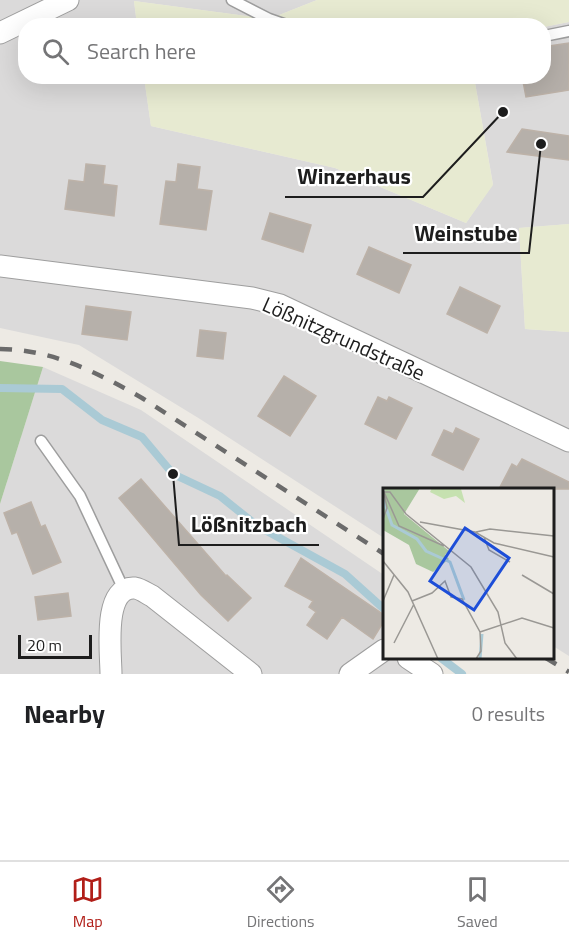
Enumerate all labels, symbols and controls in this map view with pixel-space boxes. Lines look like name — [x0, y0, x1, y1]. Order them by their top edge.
search box — [18, 18, 551, 84]
text: Search here — [87, 34, 196, 68]
icon: search — [39, 35, 72, 68]
callout: Winzerhaus — [285, 157, 423, 197]
text: Winzerhaus — [297, 159, 411, 193]
callout: Weinstube — [403, 213, 529, 253]
text: Weinstube — [415, 216, 517, 250]
street label: Lößnitzgrundstraße — [258, 288, 430, 388]
inset map — [383, 488, 554, 659]
callout: Lößnitzbach — [179, 505, 319, 545]
text: Lößnitzbach — [191, 507, 307, 541]
scale bar — [18, 632, 92, 660]
text: 20 m — [27, 633, 62, 657]
text: Nearby — [24, 694, 105, 733]
text: 0 results — [472, 698, 545, 729]
tab: Map — [71, 873, 104, 933]
tab: Directions — [247, 873, 315, 933]
tab: Saved — [457, 873, 498, 933]

